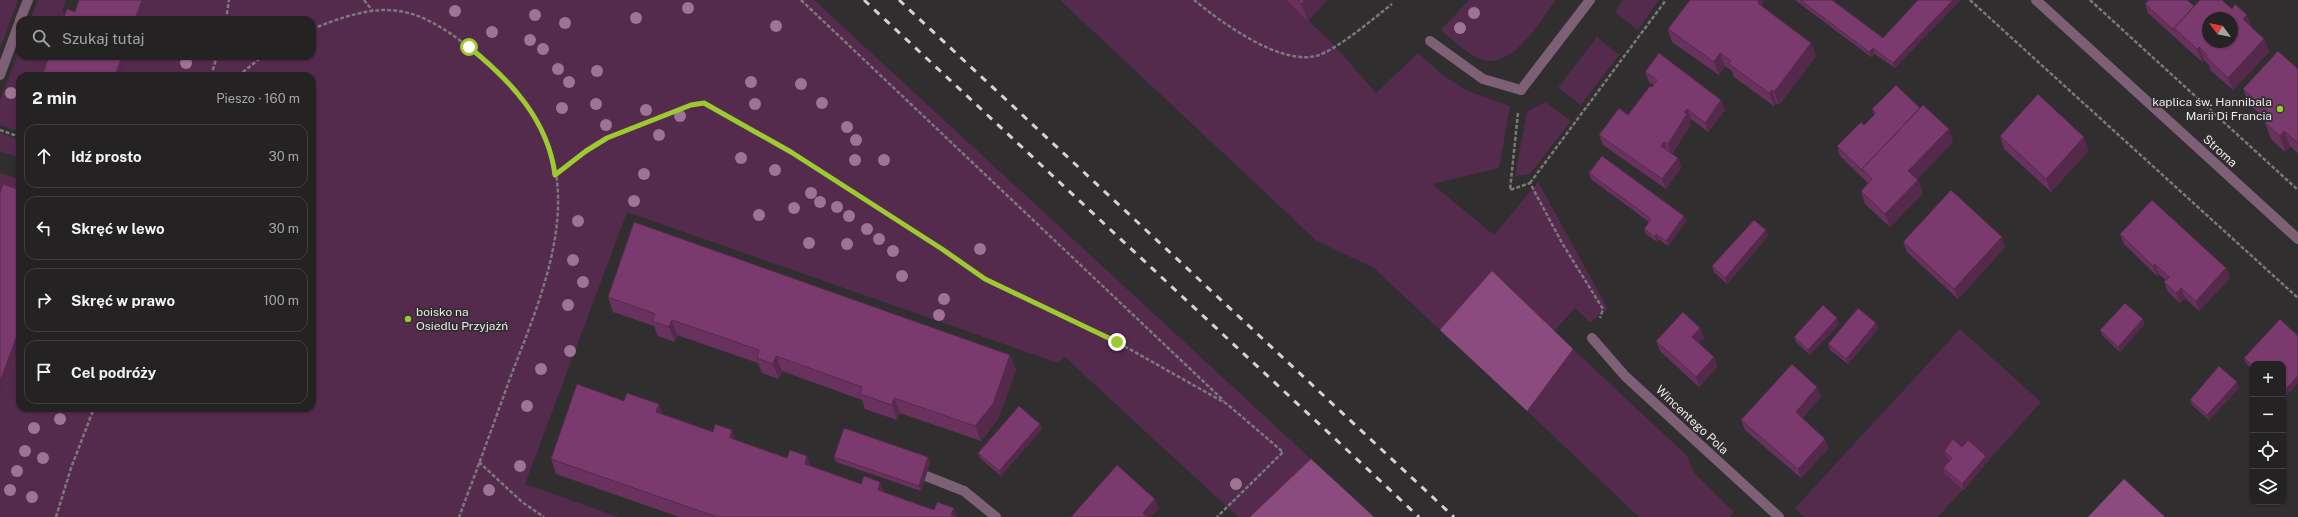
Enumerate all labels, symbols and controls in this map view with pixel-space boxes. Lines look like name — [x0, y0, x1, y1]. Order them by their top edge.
north arrow — [2202, 12, 2238, 48]
search box — [16, 16, 316, 60]
icon: search — [30, 27, 52, 49]
text: Szukaj tutaj — [62, 30, 145, 47]
route start — [460, 38, 478, 56]
text: 2 min — [32, 88, 77, 108]
text: Pieszo · 160 m — [216, 91, 300, 106]
place label: kaplica św. Hannibala Marii Di Francia — [2152, 95, 2272, 123]
marker: kaplica św. Hannibala Marii Di Francia — [2275, 104, 2285, 114]
street label: Stroma — [2200, 132, 2240, 170]
icon: ahead — [33, 145, 55, 167]
text: Idź prosto — [71, 148, 142, 165]
text: 30 m — [269, 149, 299, 164]
icon: left — [33, 217, 55, 239]
text: Skręć w lewo — [71, 220, 165, 237]
text: 30 m — [269, 221, 299, 236]
icon: right — [33, 289, 55, 311]
text: Skręć w prawo — [71, 292, 175, 309]
text: 100 m — [263, 293, 299, 308]
place label: boisko na Osiedlu Przyjażń — [416, 305, 508, 333]
marker: boisko na Osiedlu Przyjażń — [403, 314, 413, 324]
route end — [1108, 333, 1126, 351]
icon: arrive — [33, 361, 55, 383]
map controls — [2250, 361, 2286, 505]
button: + — [2250, 361, 2286, 397]
text: Cel podróży — [71, 364, 156, 381]
street label: Wincentego Pola — [1653, 383, 1731, 457]
button: − — [2250, 397, 2286, 433]
button: locate — [2250, 433, 2286, 469]
button: layers — [2250, 469, 2286, 505]

